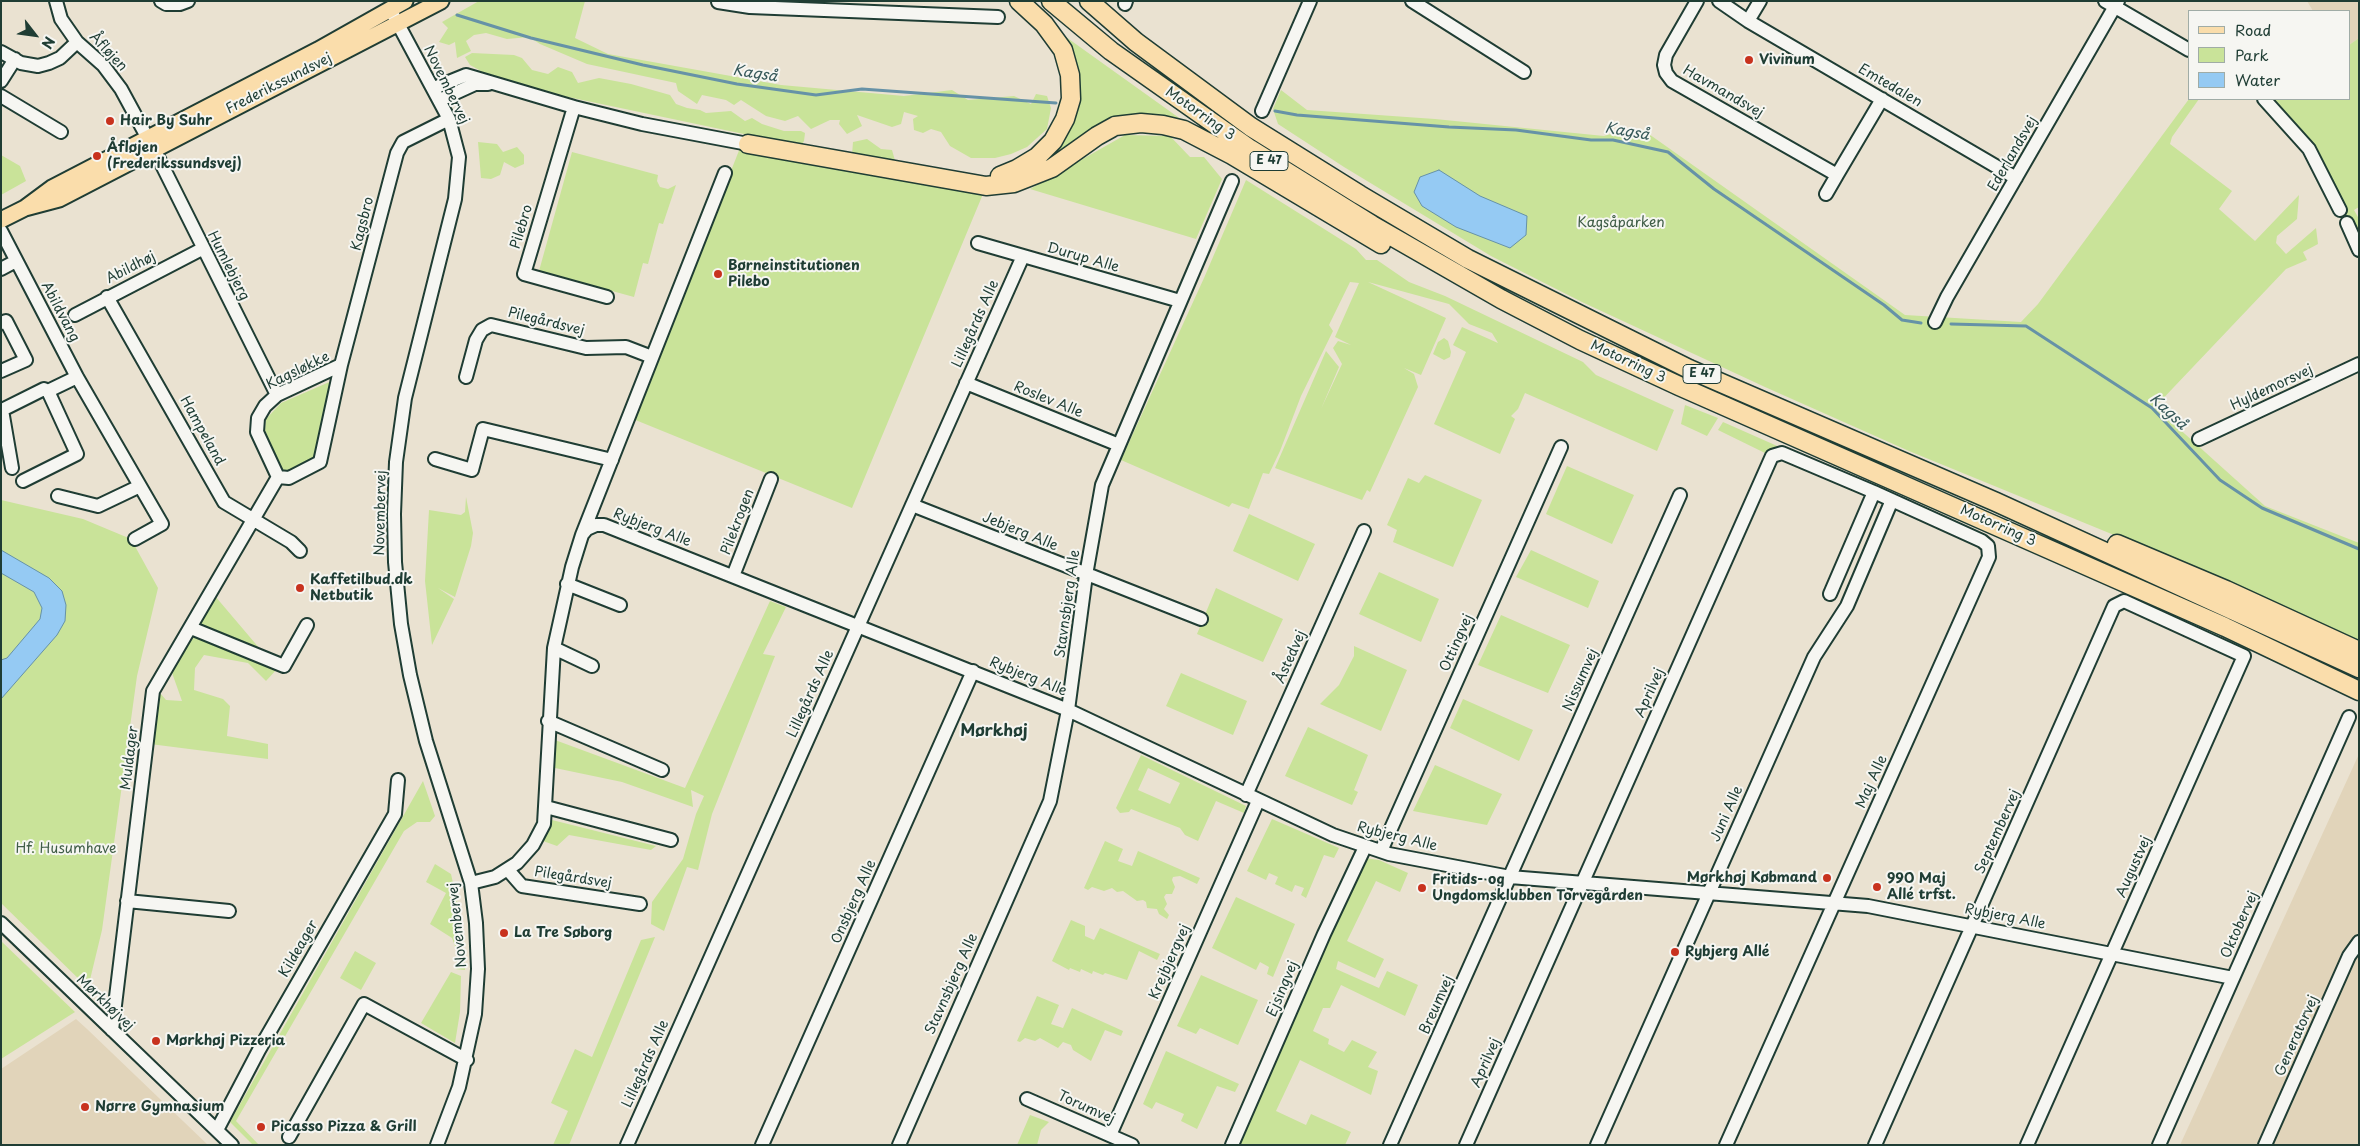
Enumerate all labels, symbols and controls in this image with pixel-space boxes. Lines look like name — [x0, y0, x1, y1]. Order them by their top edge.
north arrow — [10, 10, 60, 60]
legend — [2188, 10, 2350, 100]
text: Road — [2235, 18, 2271, 41]
street label: Åfløjen — [86, 29, 130, 75]
text: N — [37, 33, 60, 53]
street label: Novembervej — [420, 43, 472, 127]
text: Park — [2235, 43, 2269, 66]
street label: Frederikssundsvej — [223, 50, 335, 118]
place label: Vivinum — [1759, 52, 1815, 68]
marker: Vivinum — [1743, 54, 1755, 66]
street label: Emtedalen — [1855, 61, 1925, 111]
water label: Kagså — [732, 62, 778, 86]
street label: Havmandsvej — [1680, 62, 1766, 122]
text: Water — [2235, 68, 2280, 91]
street label: Motorring 3 — [1162, 84, 1238, 144]
place label: Hair By Suhr — [120, 113, 212, 129]
street label: Ederlandsvej — [1985, 114, 2041, 194]
marker: Hair By Suhr — [104, 115, 116, 127]
water label: Kagså — [1603, 119, 1651, 145]
place label: Åfløjen (Frederikssundsvej) — [107, 140, 242, 172]
marker: Åfløjen (Frederikssundsvej) — [91, 150, 103, 162]
road number: E 47 — [1250, 152, 1288, 170]
street label: Kagsbro — [348, 195, 378, 253]
street label: Pilebro — [507, 203, 537, 251]
park label: Kagsåparken — [1577, 215, 1665, 231]
street label: Humlebjerg — [203, 229, 253, 303]
street label: Durup Alle — [1045, 240, 1121, 276]
street label: Abildhøj — [103, 248, 159, 288]
place label: Børneinstitutionen Pilebo — [728, 258, 860, 290]
marker: Børneinstitutionen Pilebo — [712, 268, 724, 280]
street label: Lillegårds Alle — [949, 278, 1003, 370]
street label: Abildvang — [37, 279, 83, 345]
street label: Pilegårdsvej — [506, 304, 586, 340]
street label: Motorring 3 — [1588, 337, 1668, 387]
street label: Kagsløkke — [264, 348, 332, 394]
street label: Hyldemorsvej — [2228, 362, 2316, 414]
road number: E 47 — [1683, 364, 1721, 384]
street label: Roslev Alle — [1011, 379, 1085, 421]
water label: Kagså — [2146, 390, 2190, 434]
street label: Hampeland — [176, 393, 228, 469]
street label: Novembervej — [372, 470, 390, 556]
street label: Pilekrogen — [718, 487, 758, 557]
street label: Motorring 3 — [1957, 502, 2039, 550]
street label: Rybjerg Alle — [611, 505, 693, 551]
street label: Jebjerg Alle — [980, 509, 1060, 555]
street label: Stavnsbjerg Alle — [1052, 549, 1084, 659]
place label: Kaffetilbud.dk Netbutik — [310, 572, 413, 604]
marker: Kaffetilbud.dk Netbutik — [294, 582, 306, 594]
street label: Ottingvej — [1437, 612, 1477, 674]
street label: Åstedvej — [1272, 628, 1310, 686]
street label: Nissumvej — [1560, 646, 1602, 714]
street label: Lillegårds Alle — [784, 648, 838, 740]
street label: Rybjerg Alle — [987, 654, 1069, 700]
street label: Aprilvej — [1632, 666, 1668, 720]
district label: Mørkhøj — [960, 722, 1028, 742]
street label: Muldager — [118, 725, 142, 791]
street label: Maj Alle — [1853, 753, 1891, 811]
street label: Juni Alle — [1707, 783, 1747, 845]
street label: Septembervej — [1972, 787, 2024, 877]
street label: Rybjerg Alle — [1355, 819, 1439, 855]
street label: Augustvej — [2113, 834, 2155, 900]
park label: Hf. Husumhave — [16, 841, 116, 857]
street label: Onsbjerg Alle — [828, 857, 880, 947]
street label: Pilegårdsvej — [533, 864, 613, 892]
place label: Mørkhøj Købmand — [1687, 870, 1817, 886]
place label: 990 Maj Allé trfst. — [1887, 871, 1956, 904]
place label: Fritids- og Ungdomsklubben Torvegården — [1432, 872, 1643, 904]
marker: Mørkhøj Købmand — [1821, 872, 1833, 884]
marker: 990 Maj Allé trfst. — [1871, 881, 1883, 893]
street label: Novembervej — [445, 882, 471, 968]
marker: Fritids- og Ungdomsklubben Torvegården — [1416, 882, 1428, 894]
street label: Oktobervej — [2218, 889, 2262, 961]
street label: Rybjerg Alle — [1963, 901, 2047, 933]
street label: Kildeager — [276, 917, 322, 981]
street label: Krejbjergvej — [1146, 922, 1194, 1002]
place label: La Tre Søborg — [514, 925, 612, 941]
marker: La Tre Søborg — [498, 927, 510, 939]
street label: Stavnsbjerg Alle — [922, 931, 982, 1037]
place label: Rybjerg Allé — [1685, 944, 1769, 960]
marker: Rybjerg Allé — [1669, 946, 1681, 958]
street label: Ejsingvej — [1264, 959, 1302, 1019]
street label: Mørkhøjvej — [73, 971, 137, 1035]
street label: Breumvej — [1417, 973, 1457, 1037]
street label: Generatorvej — [2272, 993, 2322, 1079]
street label: Lillegårds Alle — [619, 1018, 673, 1110]
place label: Mørkhøj Pizzeria — [166, 1033, 285, 1049]
marker: Mørkhøj Pizzeria — [150, 1035, 162, 1047]
street label: Aprilvej — [1468, 1036, 1504, 1090]
street label: Torumvej — [1055, 1088, 1117, 1128]
place label: Nørre Gymnasium — [95, 1099, 224, 1115]
marker: Nørre Gymnasium — [79, 1101, 91, 1113]
place label: Picasso Pizza & Grill — [271, 1119, 416, 1135]
marker: Picasso Pizza & Grill — [255, 1121, 267, 1133]

